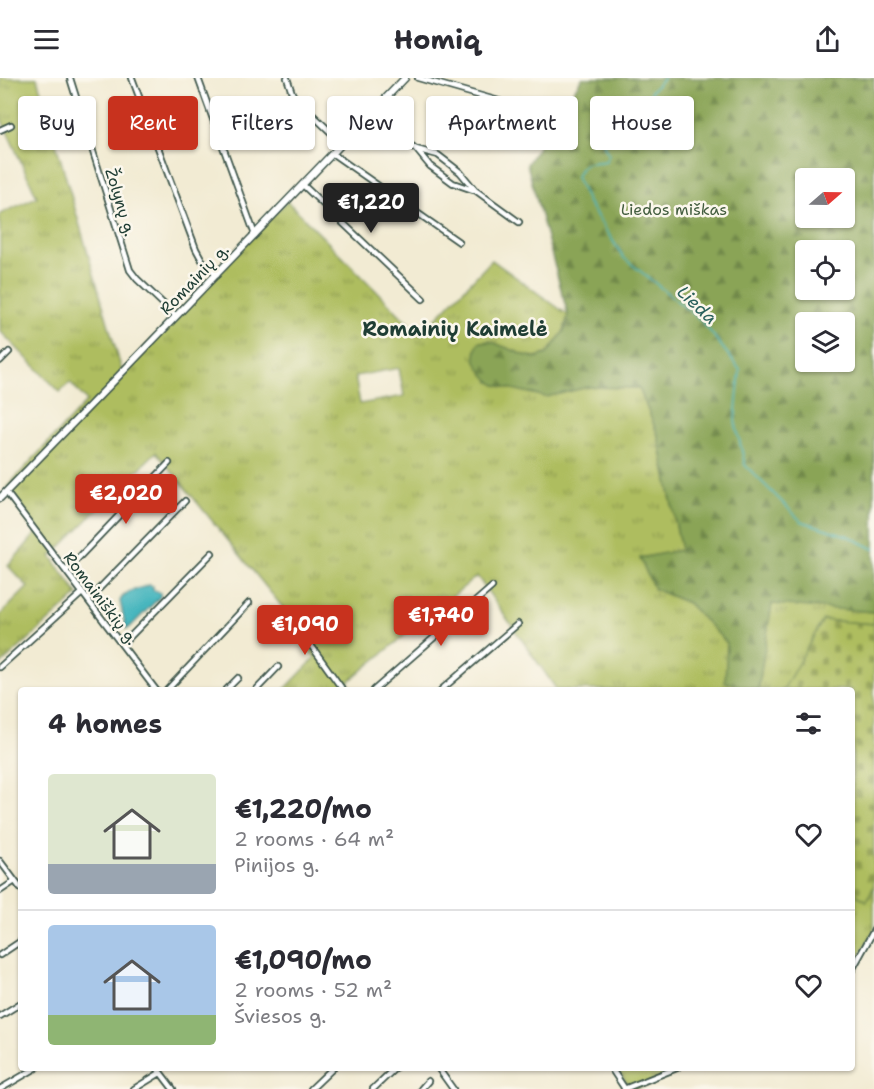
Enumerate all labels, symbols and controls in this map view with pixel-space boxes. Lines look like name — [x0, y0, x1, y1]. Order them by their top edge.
text: Homiq — [394, 21, 480, 58]
icon: menu — [30, 23, 63, 56]
icon: share — [811, 23, 844, 56]
chip: Buy — [18, 96, 96, 150]
chip: Rent — [108, 96, 198, 150]
chip: Filters — [210, 96, 315, 150]
chip: New — [327, 96, 414, 150]
chip: Apartment — [426, 96, 578, 150]
chip: House — [590, 96, 694, 150]
street label: Žolynų g. — [100, 165, 141, 239]
north arrow — [795, 168, 855, 228]
map controls — [795, 168, 855, 372]
pin: €1,220 — [322, 183, 420, 234]
text: €1,220 — [337, 189, 405, 215]
park label: Liedos miškas — [621, 199, 727, 220]
street label: Romainių g. — [155, 239, 233, 319]
button: locate — [795, 240, 855, 300]
water label: Lieda — [672, 280, 722, 330]
button: layers — [795, 312, 855, 372]
district label: Romainių Kaimelė — [362, 316, 548, 342]
pin: €2,020 — [77, 474, 175, 525]
text: €2,020 — [89, 480, 163, 506]
street label: Romainiškių g. — [59, 548, 142, 649]
pin: €1,740 — [392, 596, 490, 647]
text: €1,740 — [408, 602, 474, 628]
pin: €1,090 — [256, 605, 354, 656]
text: €1,090 — [271, 611, 339, 637]
text: 4 homes — [48, 706, 162, 741]
icon: filters — [792, 707, 825, 740]
text: €1,220/mo — [234, 791, 372, 826]
icon: home — [96, 798, 168, 870]
icon: heart — [792, 818, 825, 851]
text: 2 rooms · 64 m² — [234, 826, 394, 852]
text: Pinijos g. — [234, 852, 319, 878]
text: €1,090/mo — [234, 942, 372, 977]
icon: home — [96, 949, 168, 1021]
icon: heart — [792, 969, 825, 1002]
text: 2 rooms · 52 m² — [234, 977, 392, 1003]
text: Šviesos g. — [234, 1003, 326, 1029]

